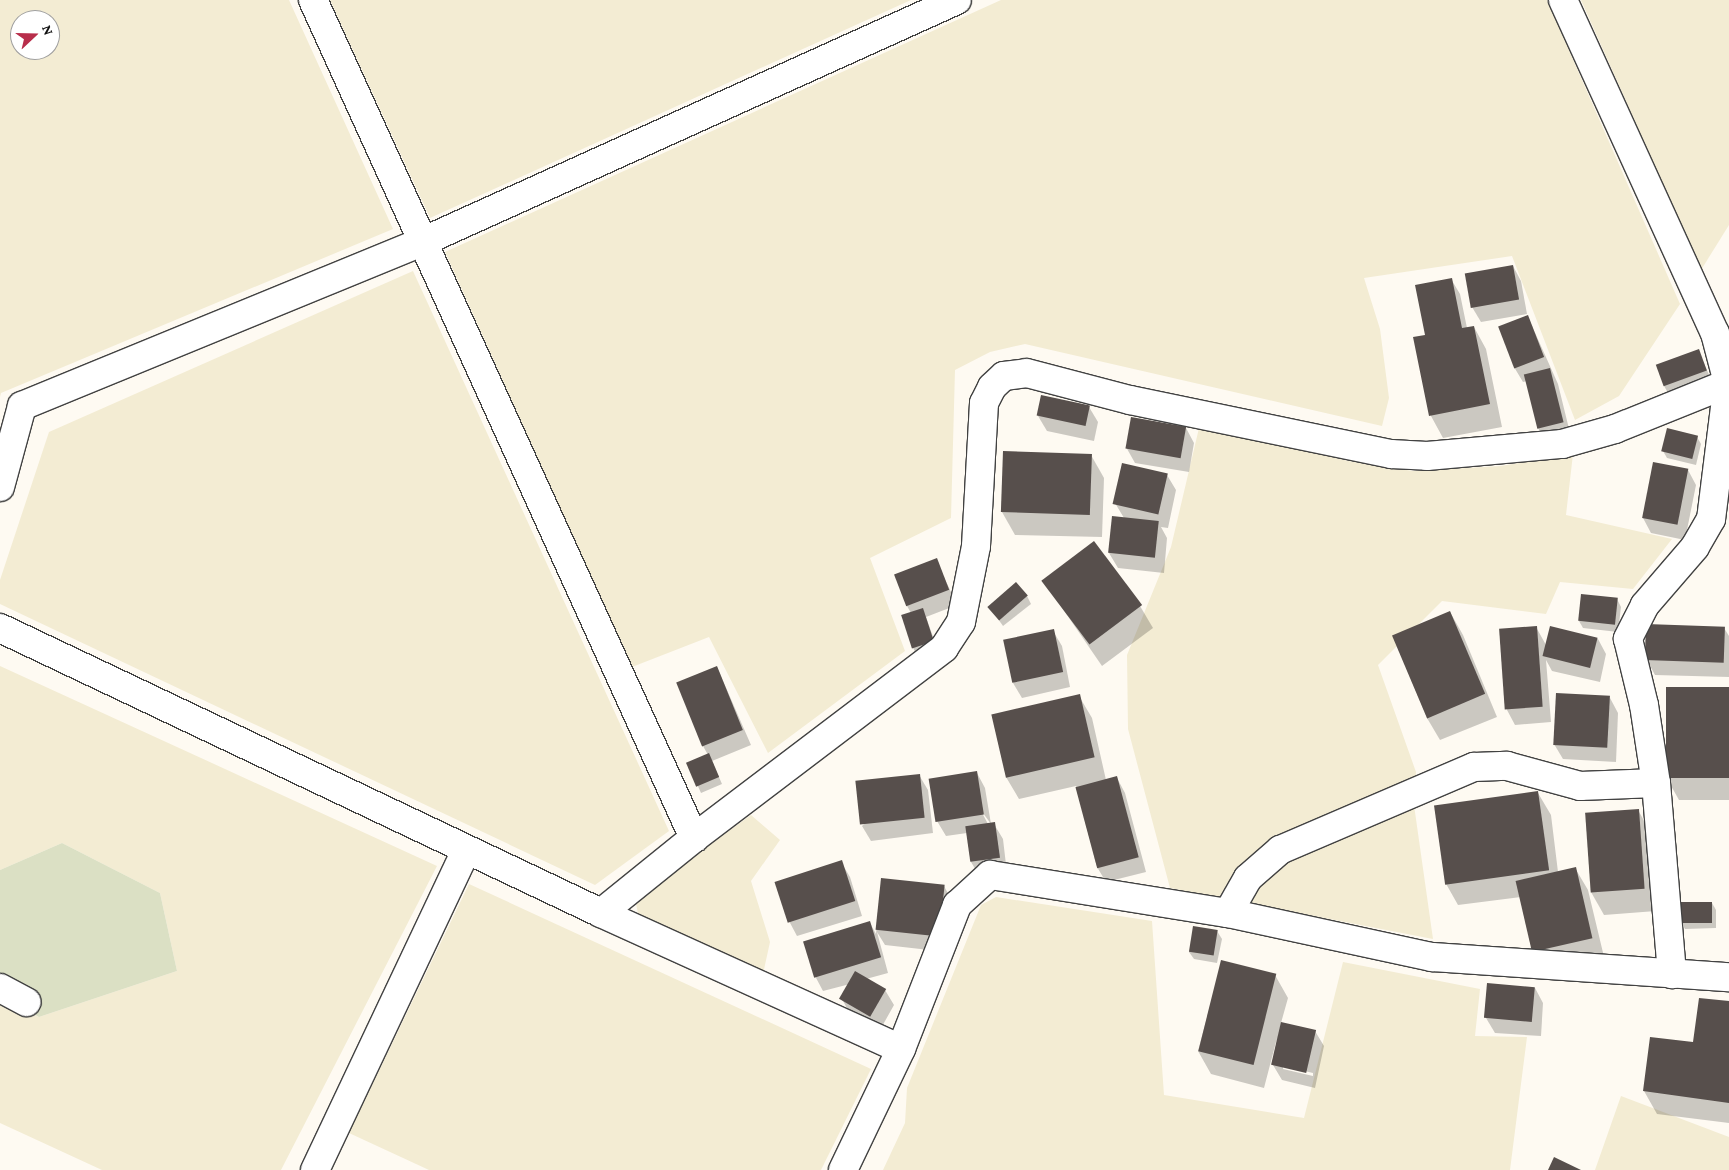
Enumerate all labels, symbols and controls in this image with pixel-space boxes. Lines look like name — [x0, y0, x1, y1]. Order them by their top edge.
north arrow — [10, 10, 60, 60]
text: N — [39, 23, 57, 37]

